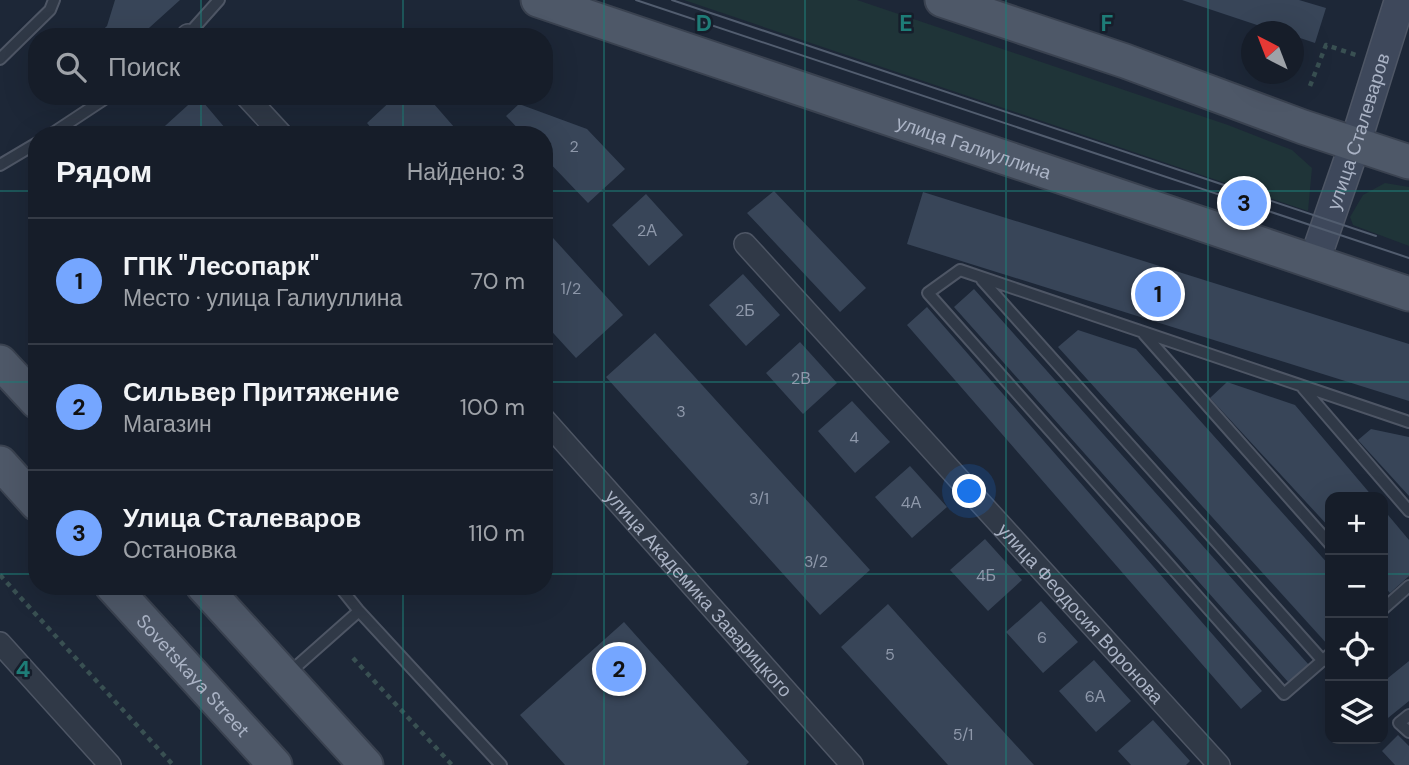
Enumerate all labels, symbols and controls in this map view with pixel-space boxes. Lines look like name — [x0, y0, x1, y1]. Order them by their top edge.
text: D — [696, 8, 712, 38]
text: E — [899, 8, 913, 38]
text: F — [1101, 8, 1114, 38]
north arrow — [1241, 21, 1304, 84]
search box — [28, 28, 553, 105]
icon: search — [52, 48, 90, 86]
text: Поиск — [108, 50, 180, 84]
street label: улица Сталеваров — [1321, 50, 1395, 213]
street label: улица Галиуллина — [893, 109, 1055, 185]
house number: 2 — [569, 136, 579, 157]
text: Рядом — [56, 152, 152, 191]
text: Найдено: 3 — [407, 157, 525, 187]
pin: 3 — [1221, 177, 1267, 229]
house number: 2А — [637, 220, 657, 241]
text: ГПК "Лесопарк" — [123, 249, 319, 283]
text: 1 — [75, 266, 83, 296]
text: 70 m — [471, 266, 525, 296]
pin: 1 — [1135, 268, 1181, 320]
house number: 1/2 — [561, 278, 581, 299]
text: Место · улица Галиуллина — [123, 283, 402, 313]
house number: 2Б — [735, 300, 755, 321]
house number: 2В — [791, 368, 811, 389]
text: Сильвер Притяжение — [123, 375, 400, 409]
text: 2 — [72, 392, 86, 422]
text: 100 m — [460, 392, 525, 422]
house number: 3 — [676, 401, 686, 422]
text: Магазин — [123, 409, 212, 439]
house number: 4 — [849, 427, 859, 448]
your location — [952, 474, 986, 508]
street label: улица Академика Заварицкого — [600, 484, 798, 702]
house number: 3/1 — [749, 488, 769, 509]
house number: 4А — [901, 492, 922, 513]
map controls — [1325, 492, 1388, 744]
button: + — [1325, 492, 1388, 555]
text: Улица Сталеваров — [123, 501, 361, 535]
text: 3 — [72, 518, 86, 548]
text: 110 m — [468, 518, 525, 548]
street label: улица Феодосия Воронова — [992, 518, 1170, 709]
text: Остановка — [123, 535, 237, 565]
house number: 3/2 — [804, 551, 828, 572]
button: − — [1325, 555, 1388, 618]
house number: 4Б — [976, 565, 996, 586]
street label: Sovetskaya Street — [131, 609, 256, 742]
button: locate — [1325, 618, 1388, 681]
house number: 6 — [1037, 627, 1047, 648]
pin: 2 — [596, 643, 642, 695]
house number: 5 — [885, 644, 895, 665]
text: 4 — [16, 654, 31, 684]
button: layers — [1325, 681, 1388, 744]
house number: 6А — [1085, 686, 1106, 707]
house number: 5/1 — [953, 724, 973, 745]

